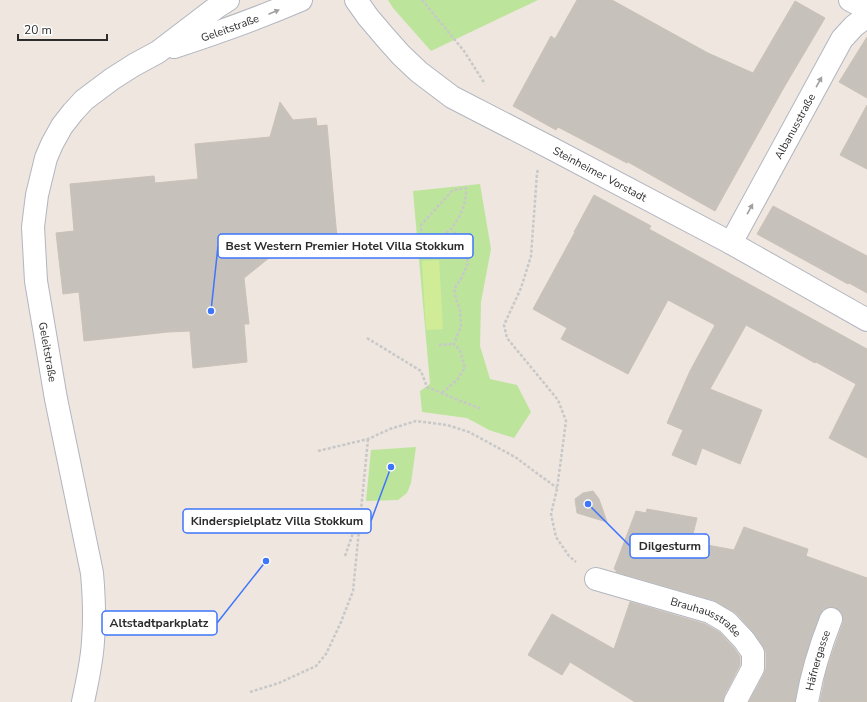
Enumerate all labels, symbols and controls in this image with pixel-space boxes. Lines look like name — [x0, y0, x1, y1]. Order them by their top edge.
one-way arrow — [268, 8, 280, 15]
street label: Geleitstraße — [199, 11, 261, 46]
scale bar — [18, 16, 107, 42]
text: 20 m — [24, 22, 52, 38]
one-way arrow — [816, 77, 822, 88]
street label: Albanusstraße — [771, 91, 819, 162]
street label: Steinheimer Vorstadt — [550, 143, 649, 205]
one-way arrow — [747, 203, 753, 215]
callout: Best Western Premier Hotel Villa Stokkum — [218, 234, 473, 258]
text: Best Western Premier Hotel Villa Stokkum — [226, 238, 464, 254]
street label: Geleitstraße — [35, 321, 60, 383]
callout: Kinderspielplatz Villa Stokkum — [183, 509, 371, 533]
text: Kinderspielplatz Villa Stokkum — [191, 513, 363, 529]
callout: Dilgesturm — [630, 534, 709, 558]
text: Dilgesturm — [639, 538, 701, 554]
street label: Brauhausstraße — [669, 594, 744, 641]
callout: Altstadtparkplatz — [102, 611, 217, 635]
text: Altstadtparkplatz — [110, 615, 209, 631]
street label: Häfnergasse — [802, 628, 834, 692]

